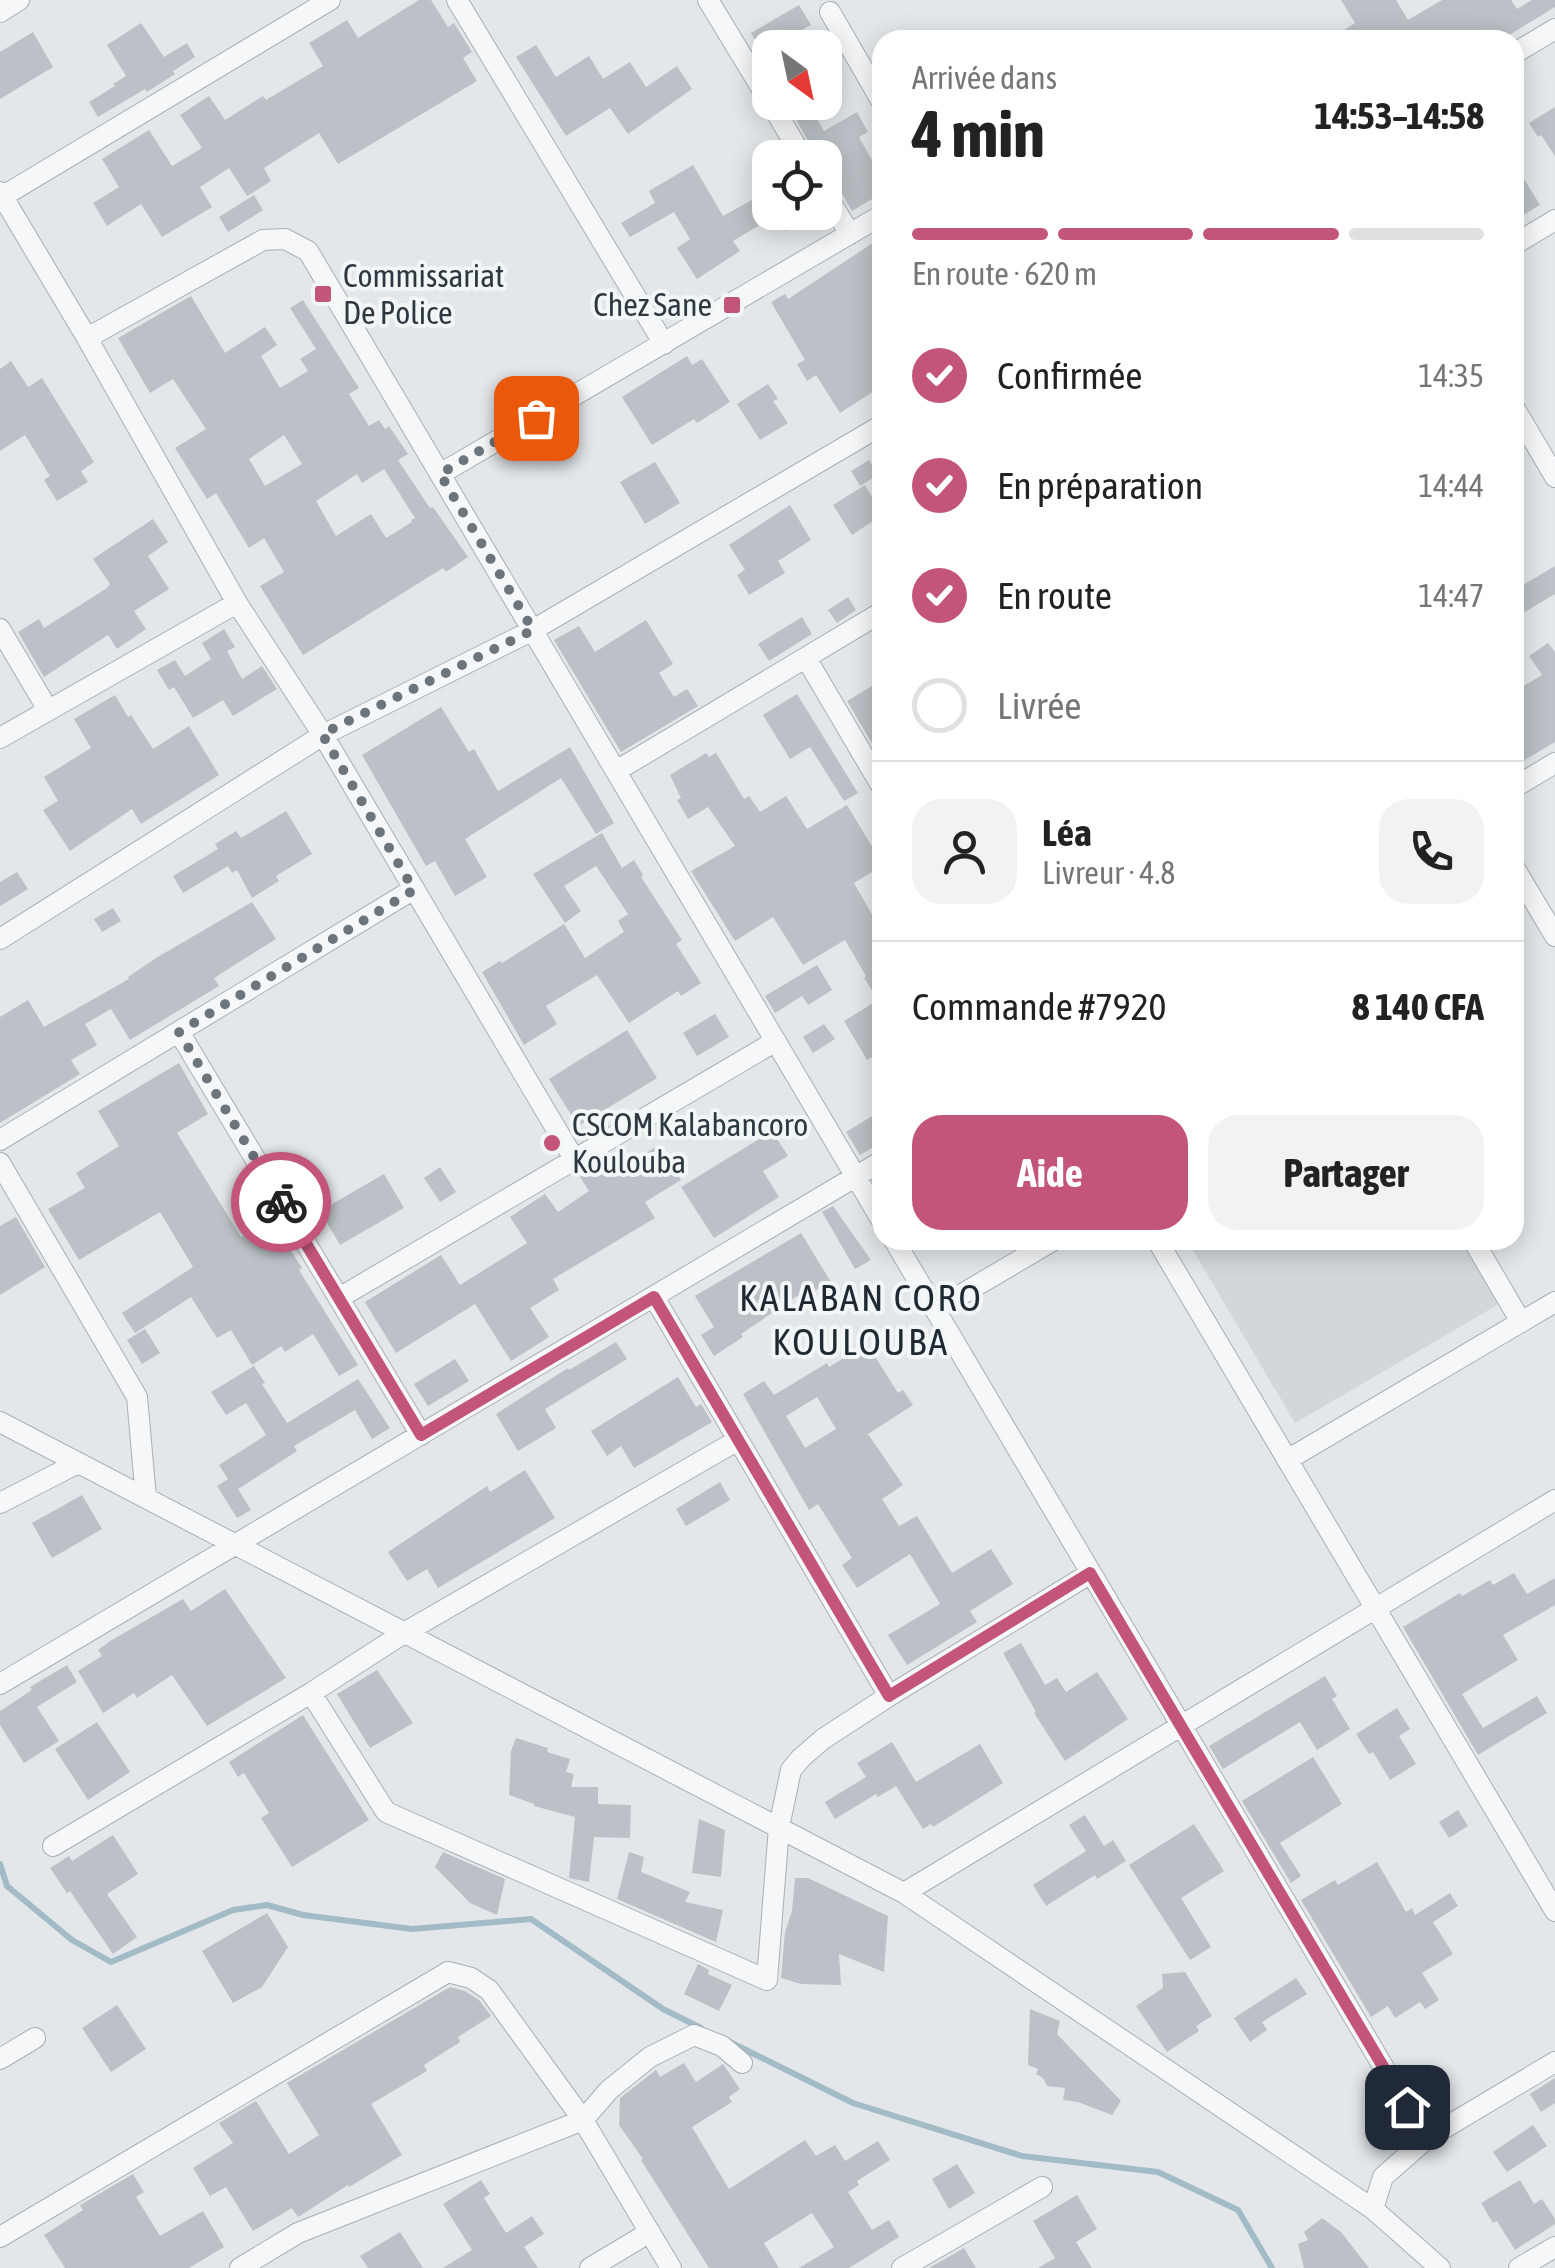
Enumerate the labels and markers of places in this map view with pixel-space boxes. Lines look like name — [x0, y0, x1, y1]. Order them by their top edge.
place label: Commissariat De Police — [343, 257, 504, 331]
marker: Commissariat De Police — [312, 283, 334, 305]
place label: Chez Sane — [593, 286, 712, 323]
marker: Chez Sane — [721, 294, 743, 316]
pin — [494, 376, 579, 461]
place label: CSCOM Kalabancoro Koulouba — [572, 1106, 808, 1180]
marker: CSCOM Kalabancoro Koulouba — [541, 1132, 563, 1154]
pin — [1365, 2065, 1450, 2150]

